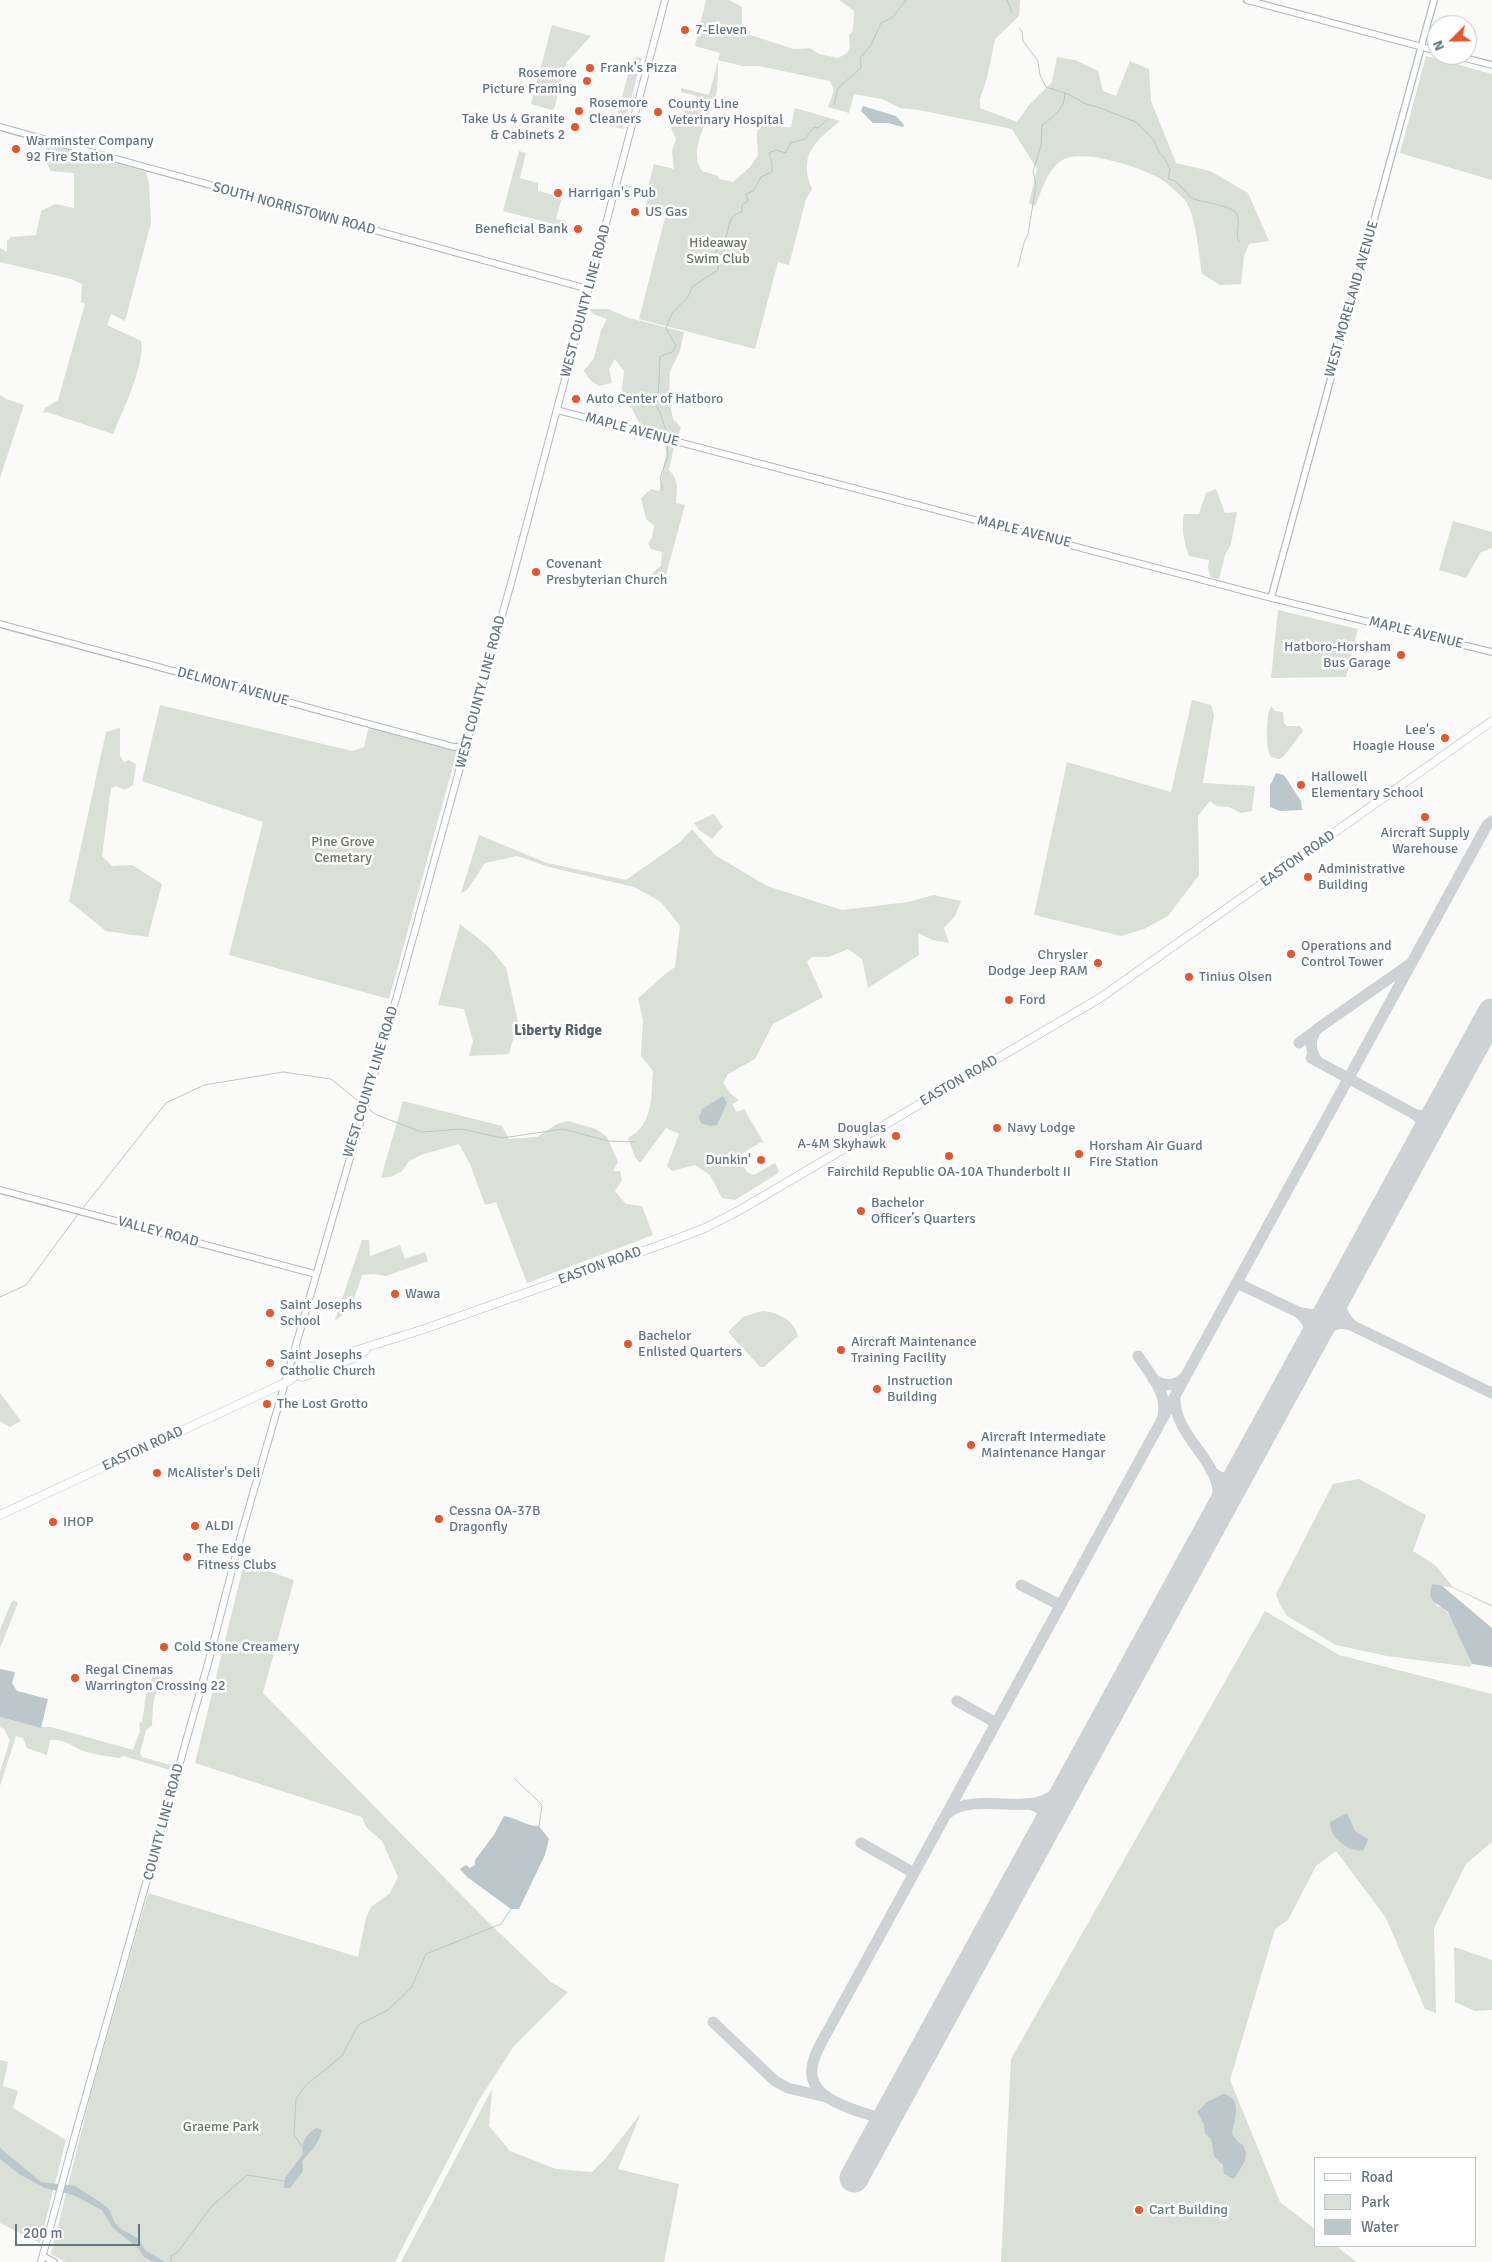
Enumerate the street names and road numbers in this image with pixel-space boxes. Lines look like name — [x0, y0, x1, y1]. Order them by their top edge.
street label: SOUTH NORRISTOWN ROAD — [211, 179, 377, 239]
street label: WEST MORELAND AVENUE — [1322, 219, 1382, 379]
street label: WEST COUNTY LINE ROAD — [558, 223, 614, 379]
street label: MAPLE AVENUE — [583, 409, 681, 451]
street label: MAPLE AVENUE — [975, 512, 1073, 552]
street label: MAPLE AVENUE — [1367, 613, 1465, 653]
street label: WEST COUNTY LINE ROAD — [453, 614, 509, 770]
street label: DELMONT AVENUE — [175, 664, 291, 710]
street label: EASTON ROAD — [1258, 827, 1338, 891]
street label: WEST COUNTY LINE ROAD — [340, 1004, 402, 1160]
street label: EASTON ROAD — [917, 1052, 1001, 1110]
street label: VALLEY ROAD — [116, 1213, 200, 1251]
street label: EASTON ROAD — [556, 1243, 644, 1289]
street label: EASTON ROAD — [100, 1423, 186, 1475]
street label: COUNTY LINE ROAD — [140, 1762, 188, 1882]

